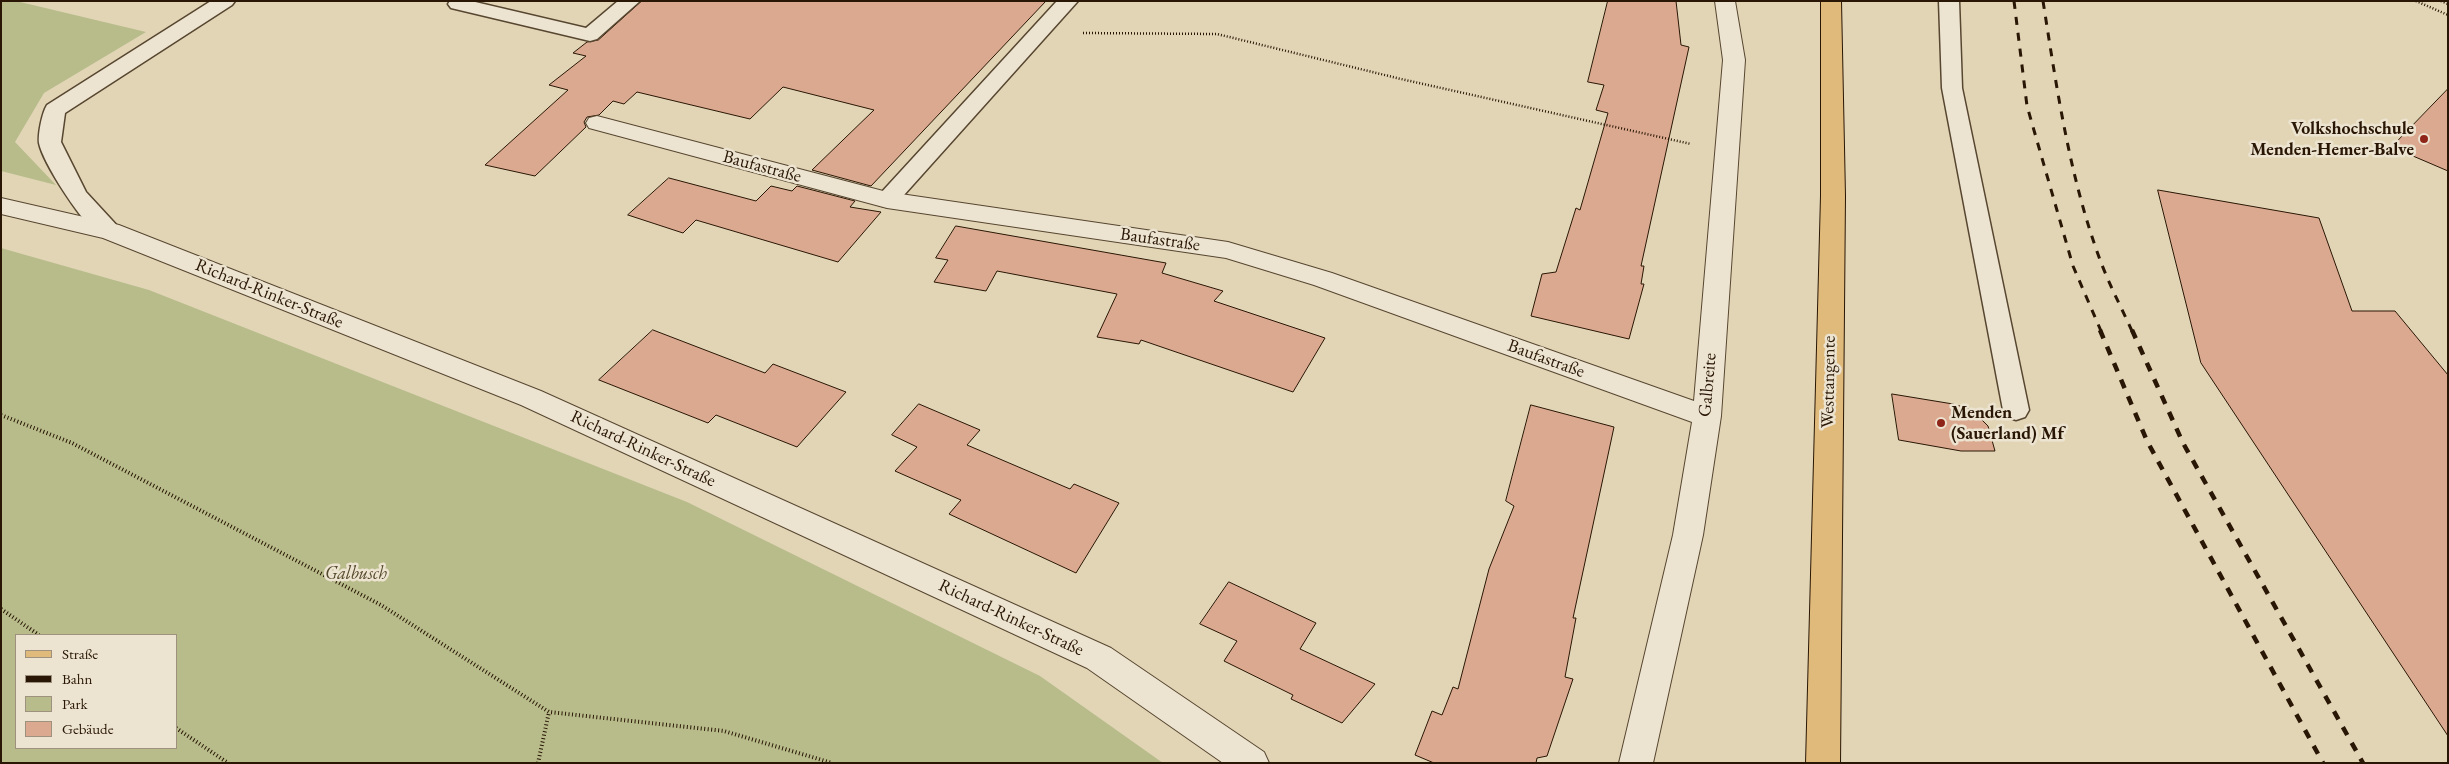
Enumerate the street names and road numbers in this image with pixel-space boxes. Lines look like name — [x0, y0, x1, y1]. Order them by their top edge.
street label: Baufastraße — [720, 146, 804, 188]
street label: Baufastraße — [1119, 224, 1201, 256]
street label: Richard-Rinker-Straße — [192, 254, 346, 334]
street label: Baufastraße — [1505, 335, 1587, 383]
street label: Westtangente — [1817, 336, 1841, 428]
street label: Galbreite — [1694, 352, 1722, 418]
street label: Richard-Rinker-Straße — [567, 406, 719, 492]
street label: Richard-Rinker-Straße — [935, 575, 1087, 661]

